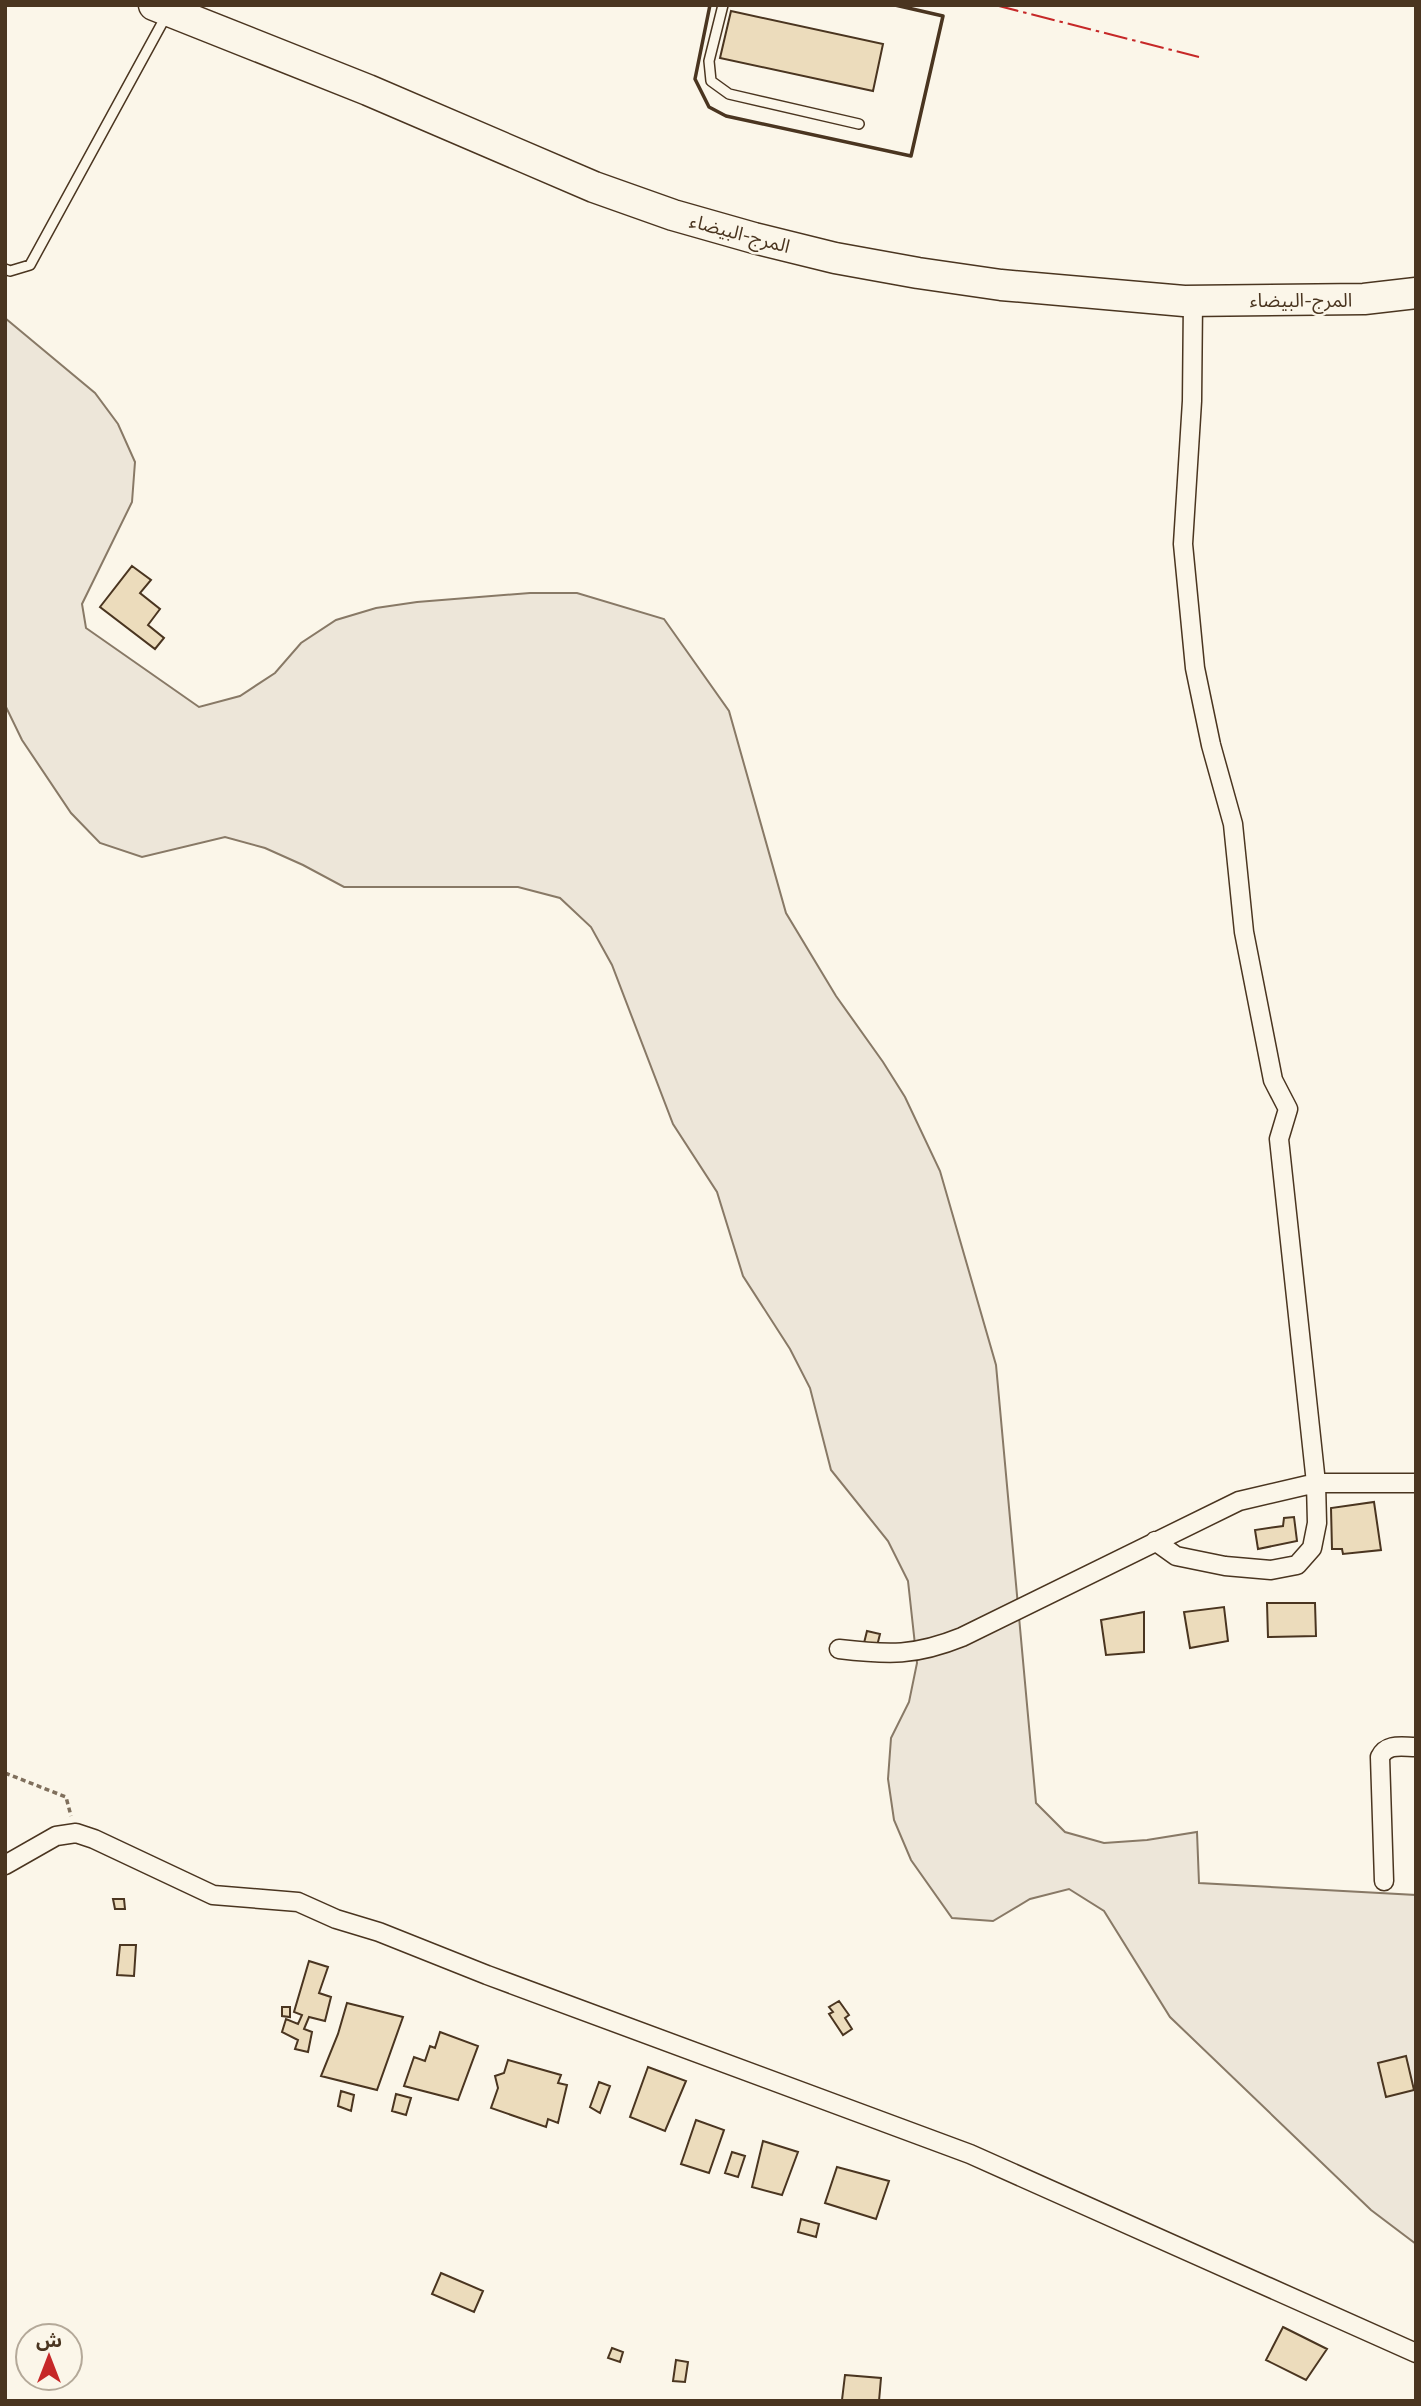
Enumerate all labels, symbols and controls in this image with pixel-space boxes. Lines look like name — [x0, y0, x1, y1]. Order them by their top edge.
street label: المرج-البيضاء — [687, 208, 793, 260]
street label: المرج-البيضاء — [1250, 288, 1352, 314]
north arrow — [14, 2322, 84, 2392]
text: ش — [36, 2328, 62, 2352]

